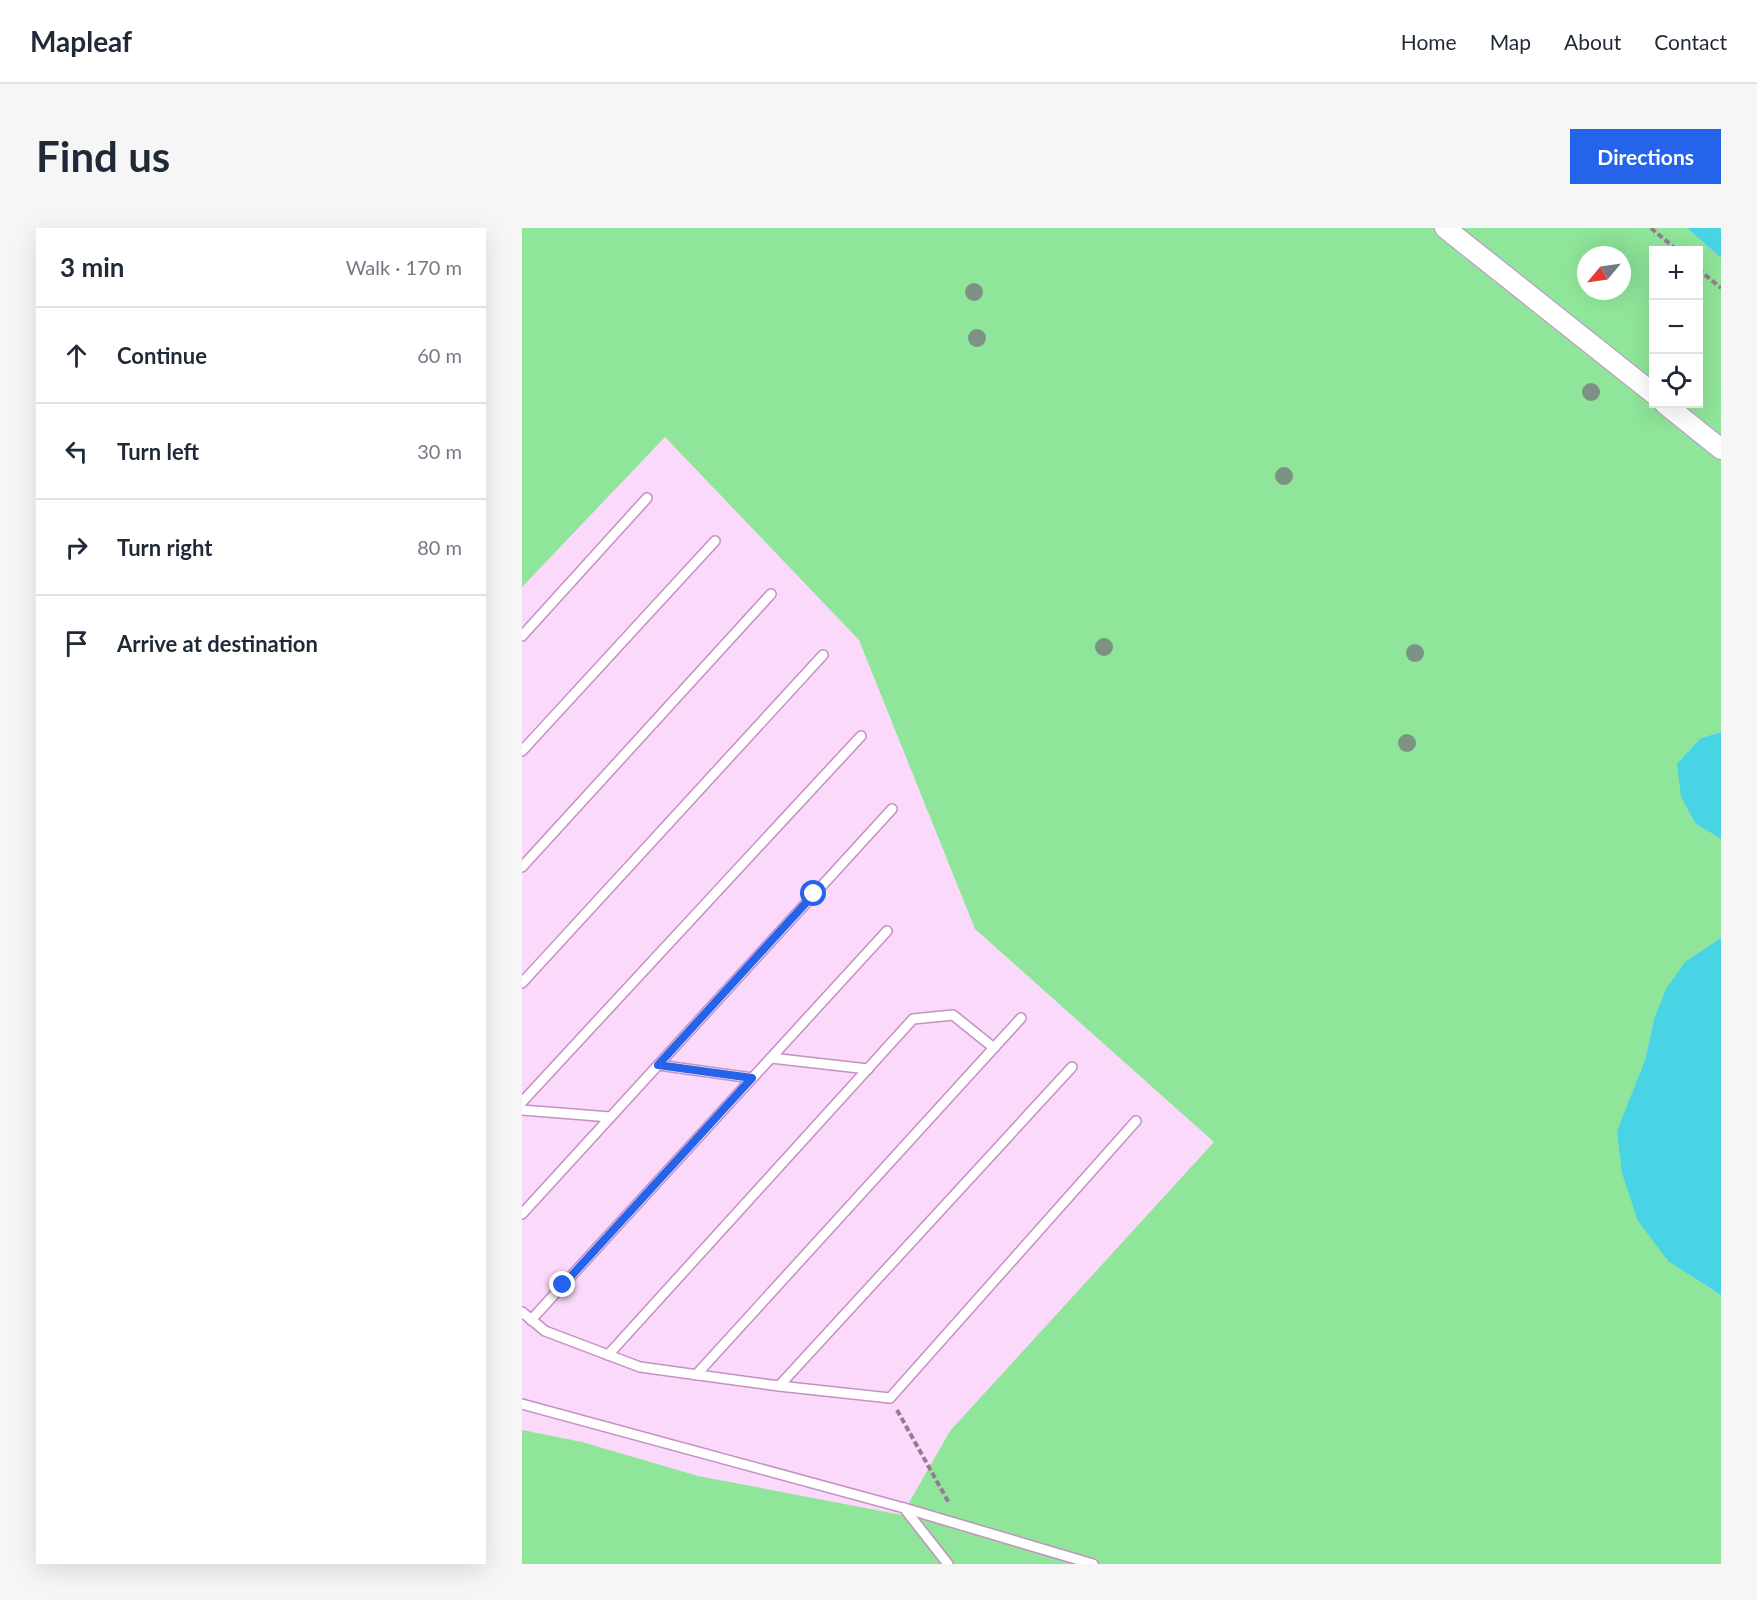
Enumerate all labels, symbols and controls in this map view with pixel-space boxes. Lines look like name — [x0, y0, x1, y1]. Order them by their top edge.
text: Mapleaf — [30, 24, 132, 58]
text: Home — [1401, 29, 1457, 54]
text: Map — [1490, 29, 1531, 54]
text: About — [1564, 29, 1621, 54]
text: Contact — [1654, 29, 1727, 54]
button: Directions — [1570, 129, 1721, 184]
text: Find us — [36, 131, 170, 181]
north arrow — [1577, 246, 1631, 300]
map controls — [1649, 246, 1703, 408]
button: + — [1649, 246, 1703, 300]
text: 3 min — [60, 251, 124, 283]
text: Walk · 170 m — [346, 255, 462, 279]
button: − — [1649, 300, 1703, 354]
icon: ahead — [60, 339, 93, 372]
text: Continue — [117, 342, 207, 369]
text: 60 m — [417, 343, 462, 367]
button: locate — [1649, 354, 1703, 408]
icon: left — [60, 435, 93, 468]
text: Turn left — [117, 438, 199, 465]
text: 30 m — [417, 439, 462, 463]
icon: right — [60, 531, 93, 564]
text: Turn right — [117, 534, 212, 561]
text: 80 m — [417, 535, 462, 559]
icon: arrive — [60, 627, 93, 660]
text: Arrive at destination — [117, 630, 318, 657]
route start — [800, 880, 826, 906]
route end — [549, 1271, 575, 1297]

